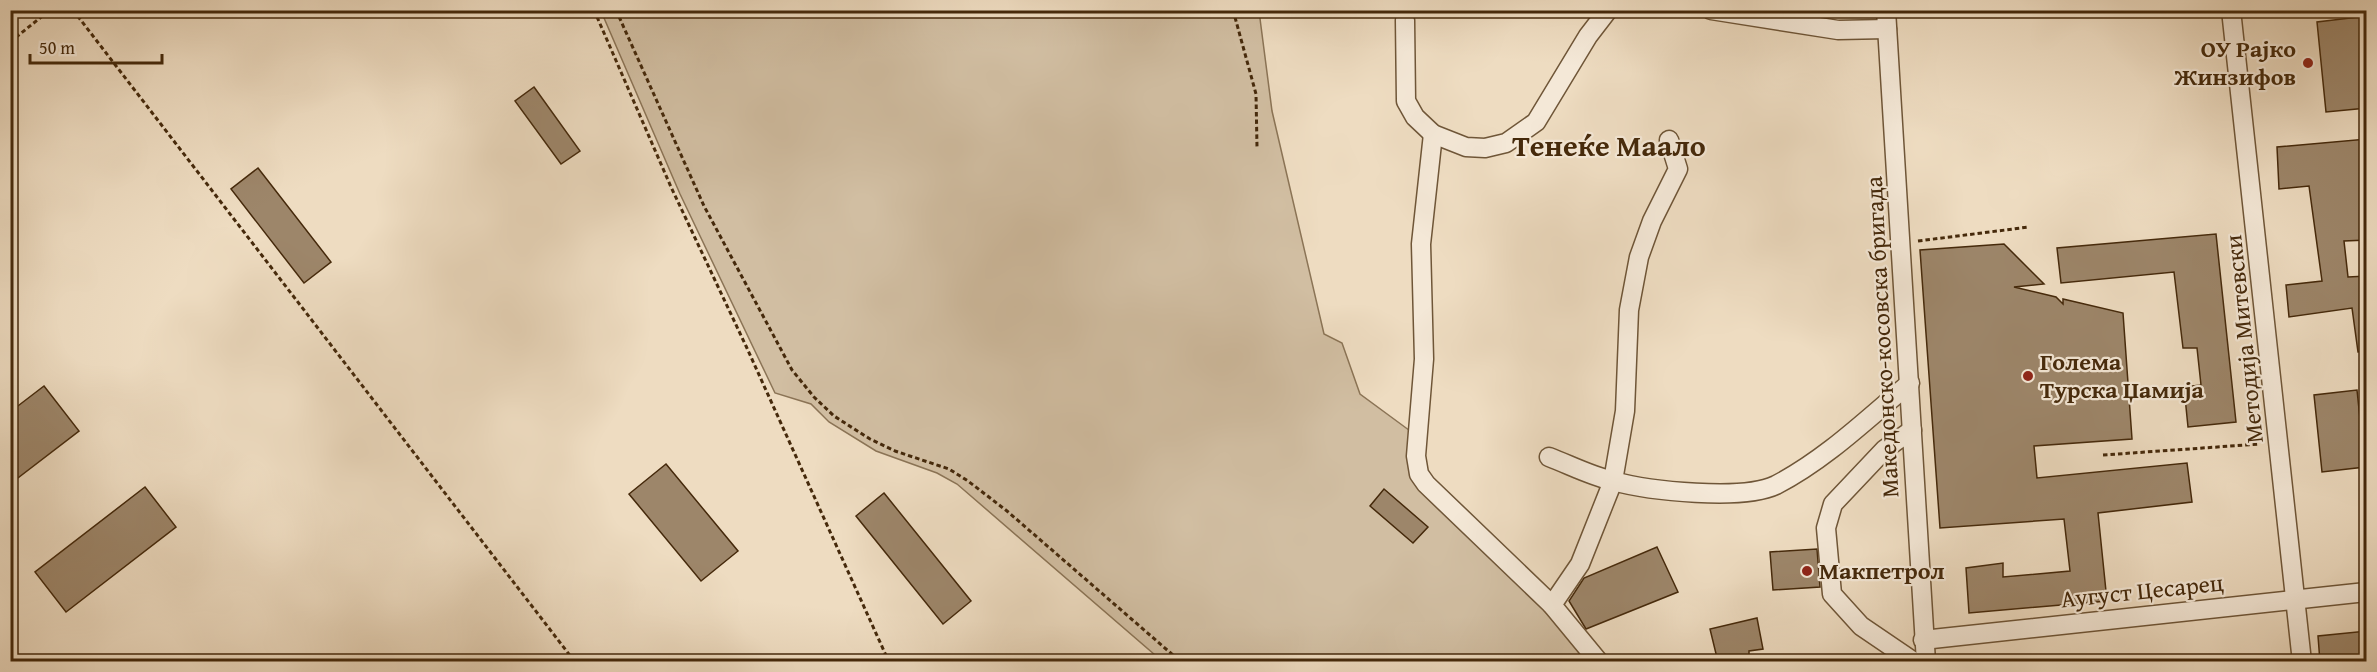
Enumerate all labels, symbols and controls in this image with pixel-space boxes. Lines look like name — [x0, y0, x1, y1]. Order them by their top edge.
scale bar — [30, 27, 162, 65]
place label: ОУ Рајко Жинзифов — [2173, 31, 2296, 94]
text: 50 m — [39, 34, 75, 61]
marker: ОУ Рајко Жинзифов — [2301, 56, 2315, 70]
district label: Тенеќе Маало — [1512, 123, 1706, 167]
street label: Македонско-косовска бригада — [1856, 175, 1907, 499]
street label: Методија Митевски — [2215, 233, 2272, 445]
place label: Голема Турска Џамија — [2040, 344, 2205, 407]
marker: Голема Турска Џамија — [2021, 369, 2035, 383]
place label: Макпетрол — [1819, 553, 1945, 588]
marker: Макпетрол — [1800, 564, 1814, 578]
street label: Аугуст Цесарец — [2059, 565, 2225, 616]

